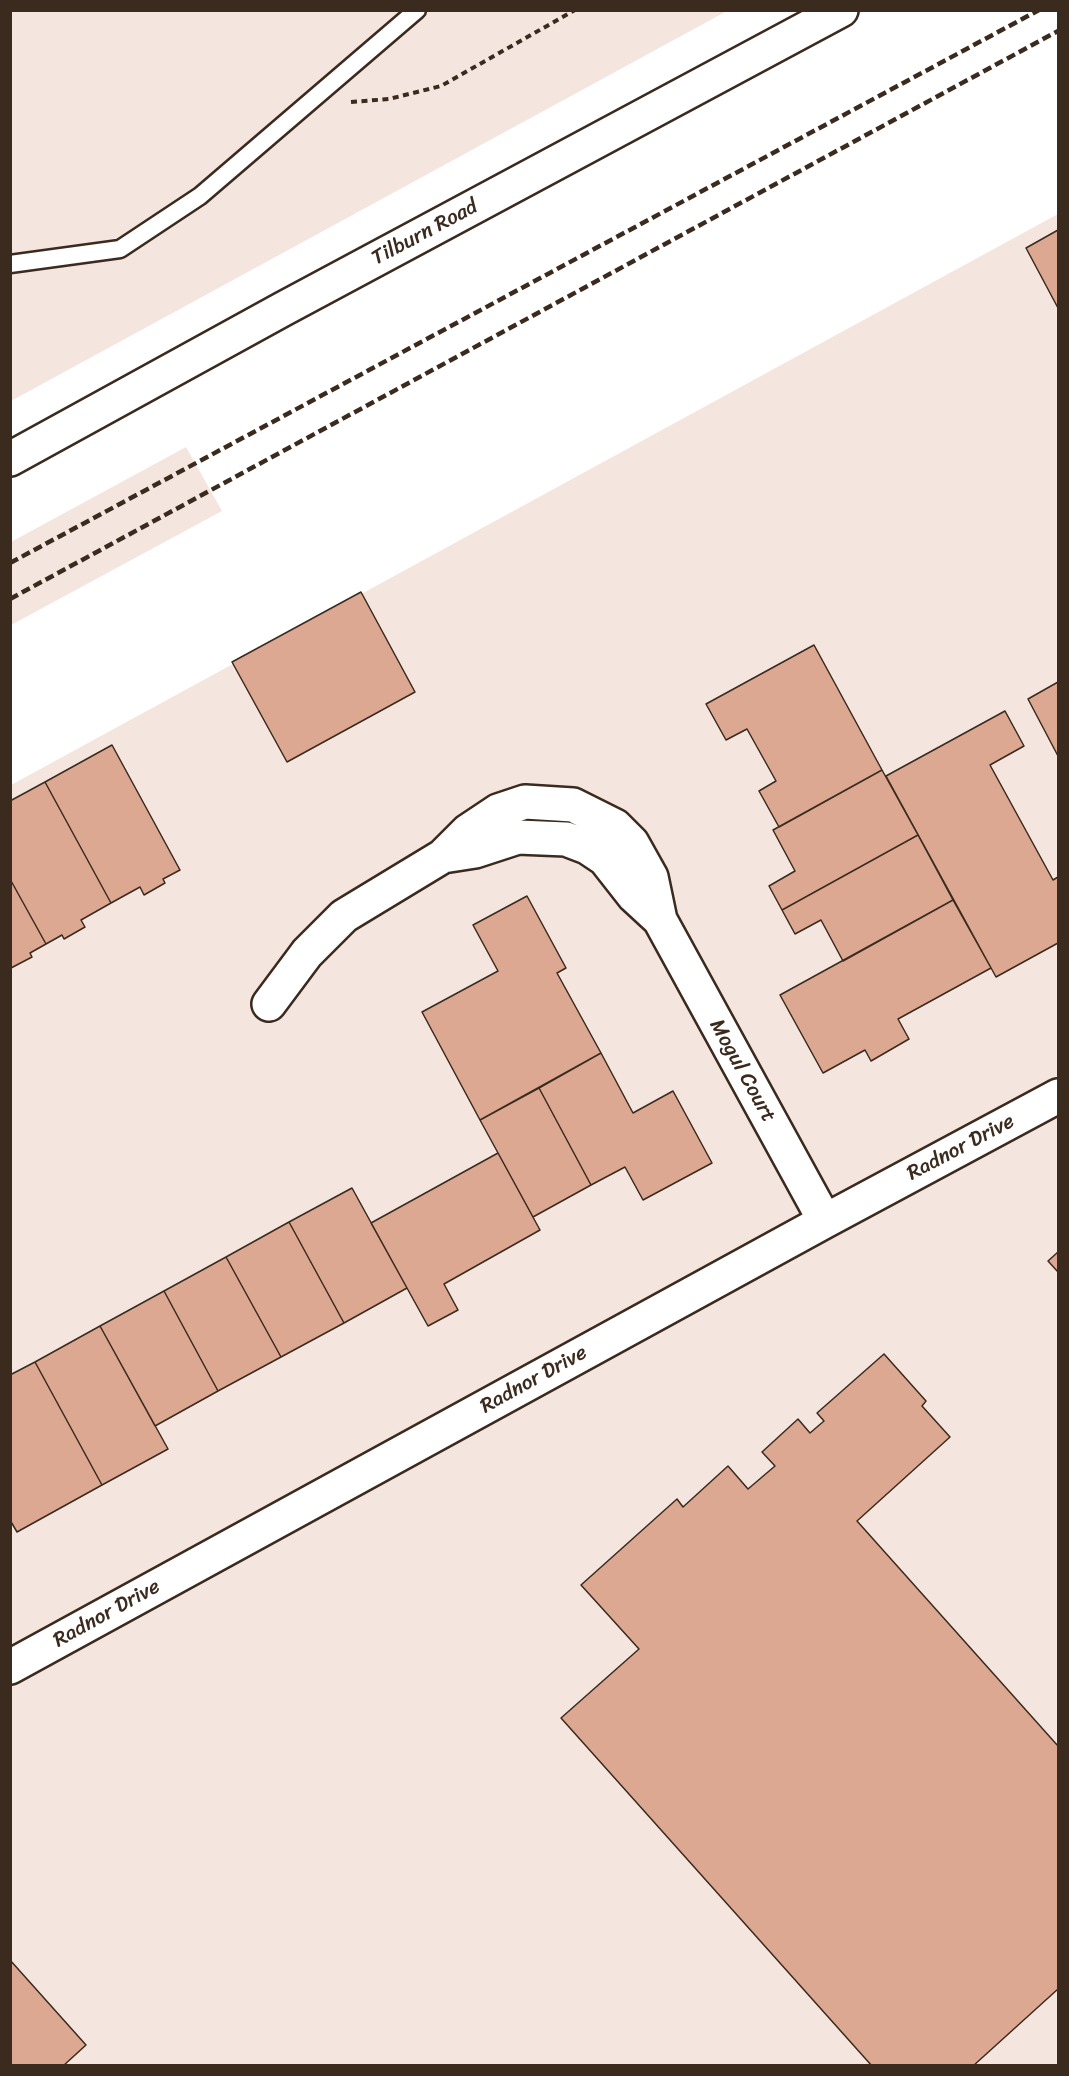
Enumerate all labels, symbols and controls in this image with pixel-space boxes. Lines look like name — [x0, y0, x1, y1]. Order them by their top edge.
street label: Tilburn Road — [368, 195, 482, 271]
street label: Mogul Court — [703, 1015, 781, 1127]
street label: Radnor Drive — [903, 1109, 1019, 1187]
street label: Radnor Drive — [476, 1340, 592, 1420]
street label: Radnor Drive — [49, 1574, 165, 1654]

